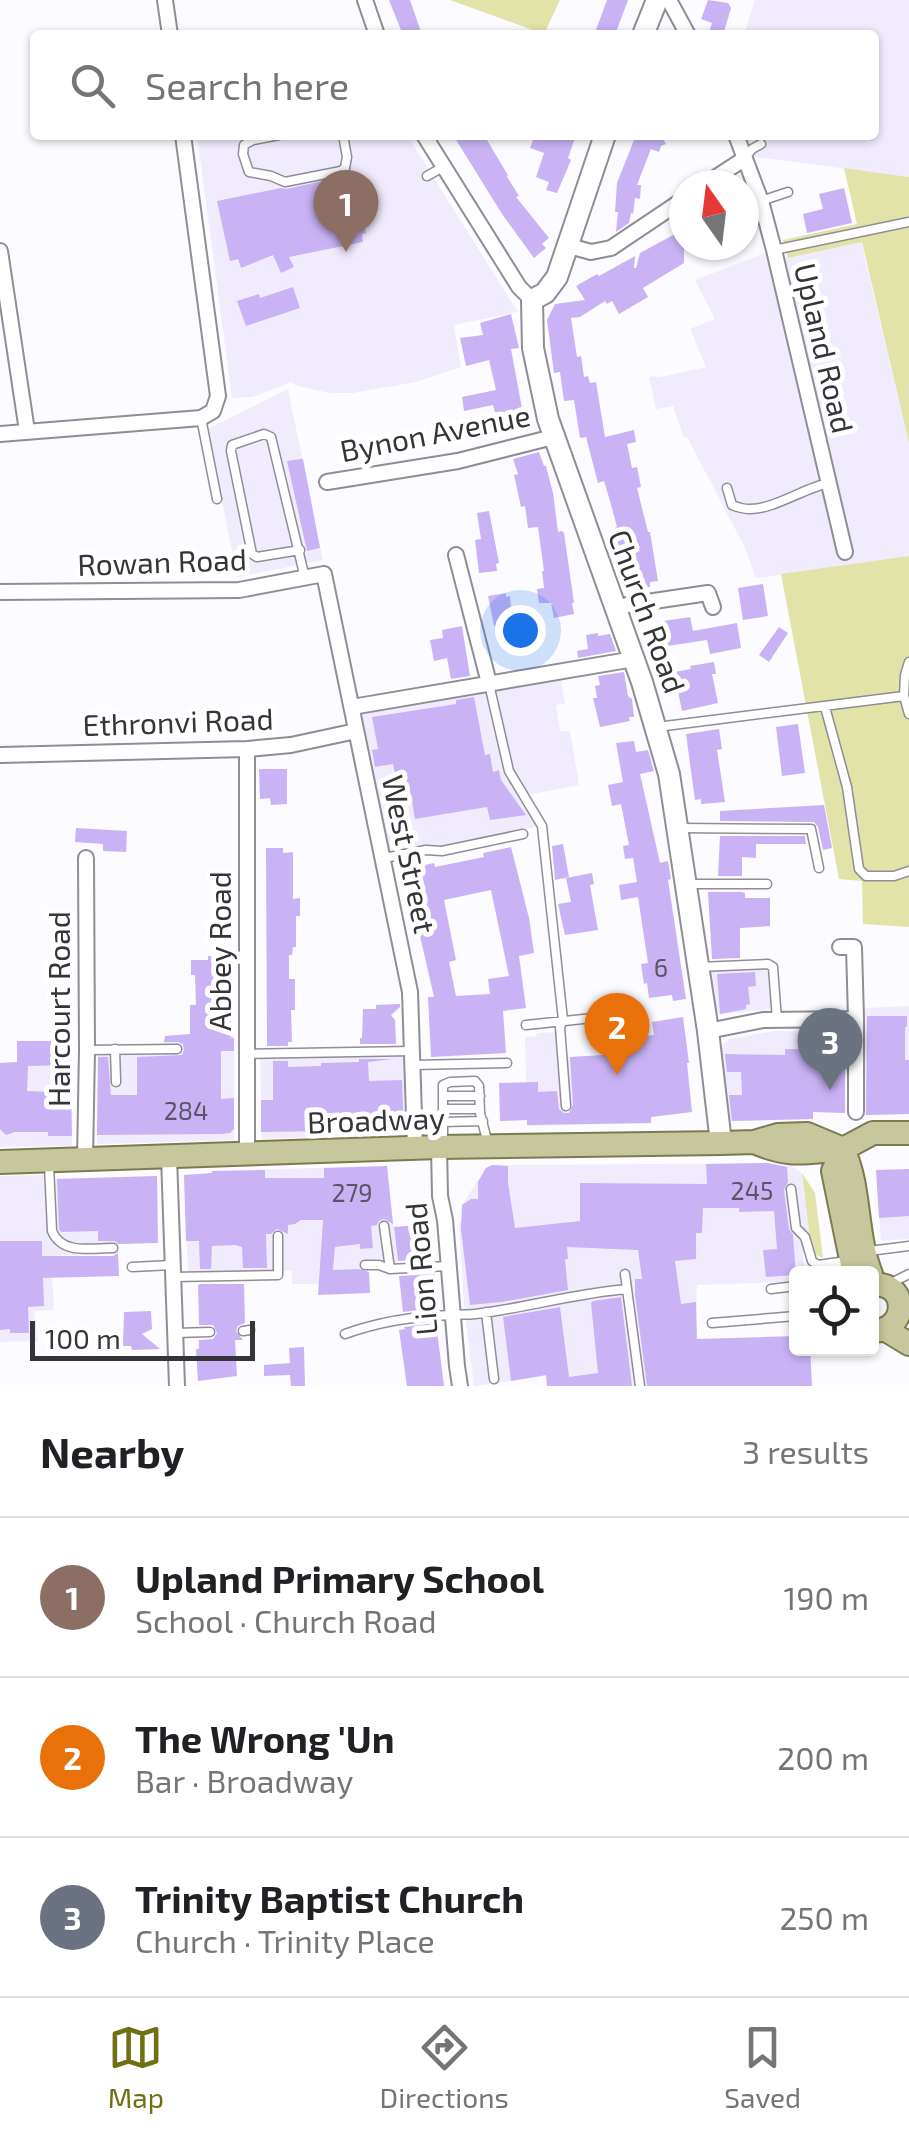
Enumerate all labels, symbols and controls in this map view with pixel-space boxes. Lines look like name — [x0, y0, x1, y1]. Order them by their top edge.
search box — [30, 30, 879, 140]
icon: search — [65, 58, 120, 113]
text: Search here — [145, 62, 349, 108]
pin: 1 — [314, 170, 378, 252]
north arrow — [669, 170, 759, 260]
street label: Upland Road — [788, 260, 862, 436]
street label: Bynon Avenue — [337, 396, 533, 468]
street label: Church Road — [602, 524, 694, 698]
street label: Rowan Road — [77, 540, 247, 582]
your location — [495, 605, 546, 656]
street label: Ethronvi Road — [82, 700, 274, 742]
street label: West Street — [376, 772, 444, 936]
street label: Abbey Road — [201, 871, 237, 1031]
street label: Harcourt Road — [40, 911, 76, 1107]
house number: 6 — [654, 952, 668, 982]
pin: 2 — [584, 992, 650, 1075]
pin: 3 — [798, 1008, 862, 1090]
house number: 284 — [164, 1095, 208, 1125]
street label: Broadway — [306, 1099, 446, 1139]
house number: 245 — [731, 1175, 773, 1205]
house number: 279 — [331, 1177, 373, 1207]
street label: Lion Road — [396, 1201, 444, 1337]
map controls — [789, 1266, 879, 1356]
button: locate — [789, 1266, 879, 1356]
scale bar — [30, 1316, 255, 1360]
text: 100 m — [45, 1321, 121, 1355]
text: Nearby — [40, 1426, 184, 1476]
text: 3 results — [742, 1432, 869, 1470]
text: Upland Primary School — [135, 1555, 544, 1601]
text: 1 — [66, 1578, 79, 1616]
text: 190 m — [783, 1578, 869, 1616]
text: School · Church Road — [135, 1601, 437, 1639]
text: The Wrong 'Un — [135, 1715, 395, 1761]
text: 2 — [63, 1738, 82, 1776]
text: 200 m — [777, 1738, 869, 1776]
text: Bar · Broadway — [135, 1761, 354, 1799]
text: Trinity Baptist Church — [135, 1875, 524, 1921]
text: 3 — [63, 1898, 82, 1936]
text: 250 m — [779, 1898, 869, 1936]
text: Church · Trinity Place — [135, 1921, 435, 1959]
tab: Map — [108, 2020, 164, 2114]
tab: Directions — [380, 2020, 509, 2114]
tab: Saved — [724, 2020, 801, 2114]

